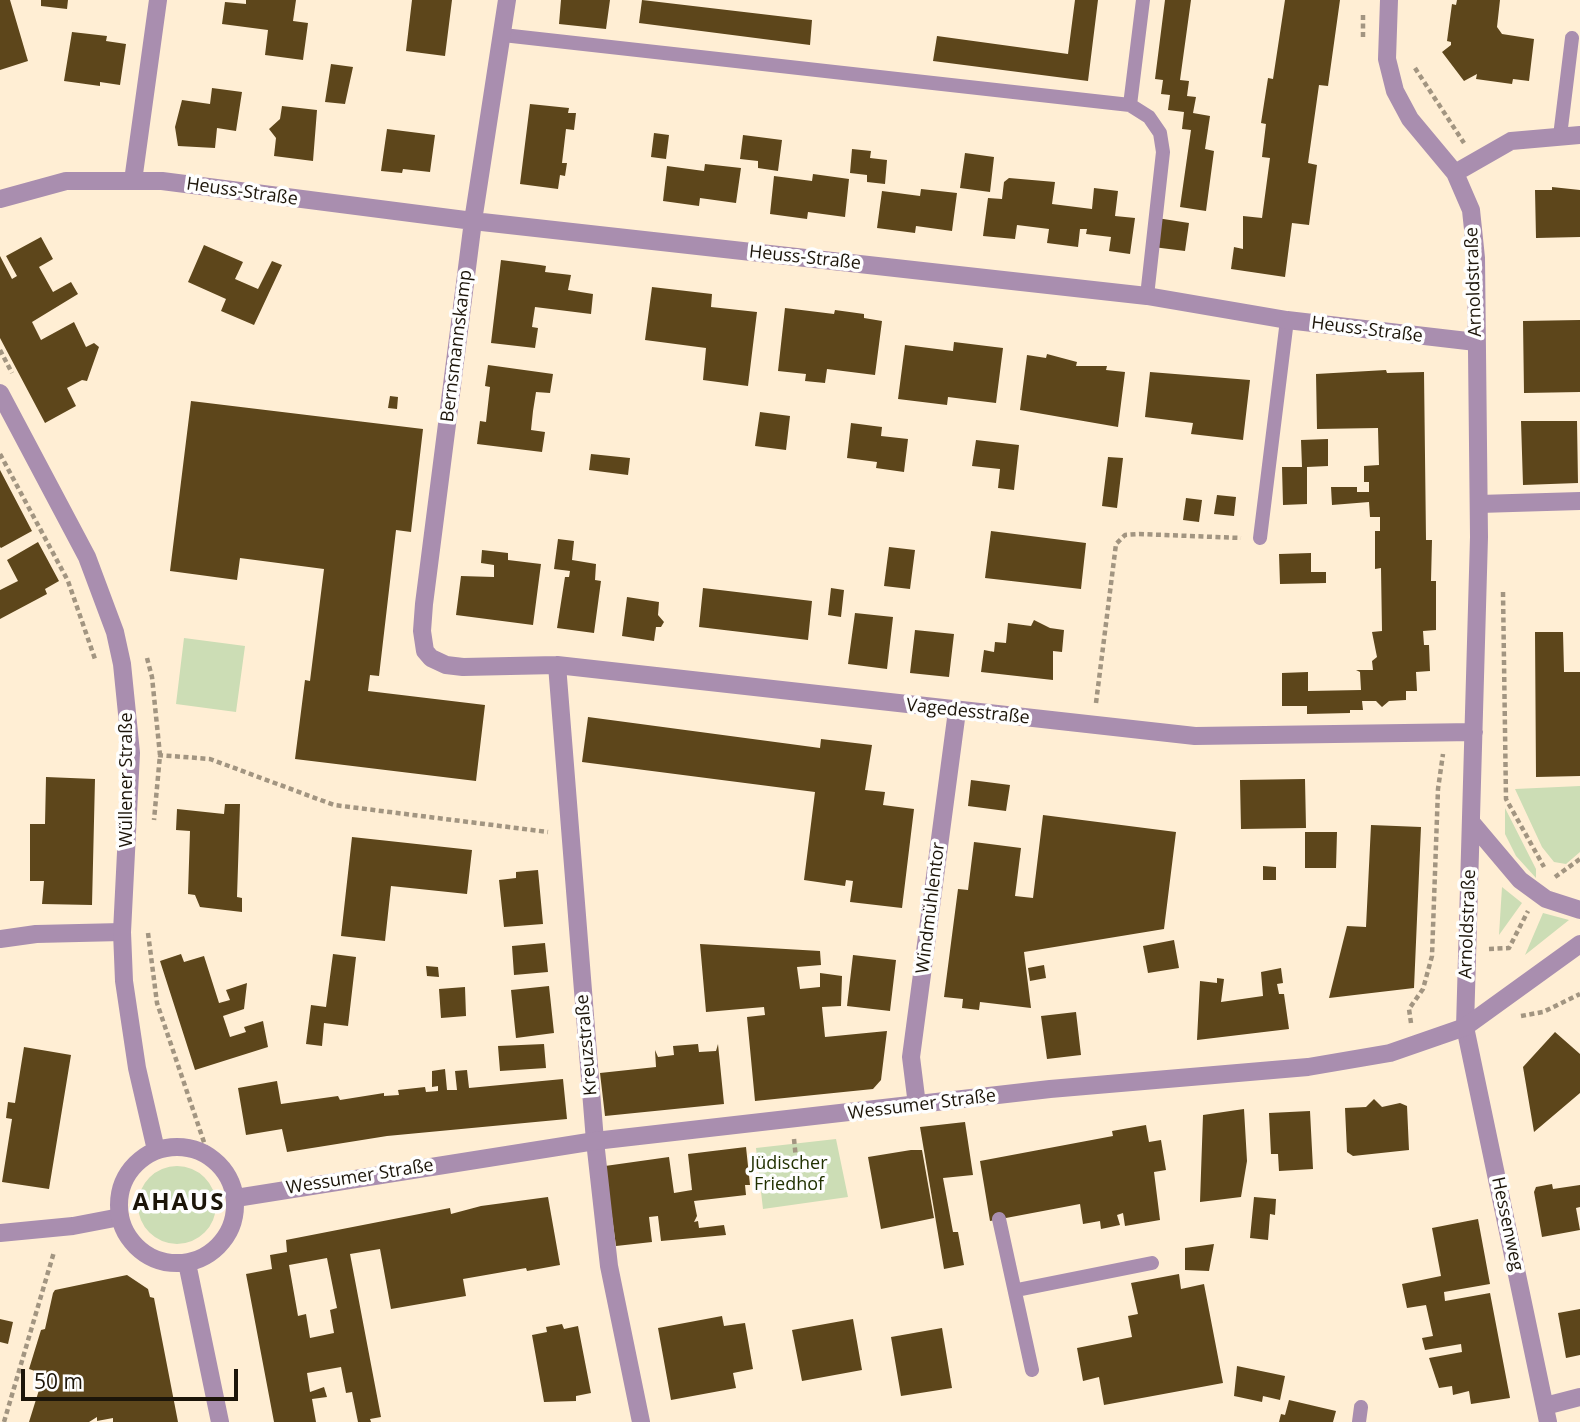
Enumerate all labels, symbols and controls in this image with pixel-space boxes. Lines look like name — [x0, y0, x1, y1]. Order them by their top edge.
street label: Heuss-Straße — [185, 173, 299, 211]
street label: Arnoldstraße — [1461, 227, 1487, 337]
street label: Heuss-Straße — [748, 241, 862, 275]
street label: Bernsmannskamp — [437, 269, 477, 423]
street label: Heuss-Straße — [1310, 312, 1424, 348]
street label: Vagedesstraße — [905, 695, 1031, 729]
street label: Wüllener Straße — [116, 713, 138, 847]
street label: Windmühlentor — [912, 841, 950, 975]
street label: Arnoldstraße — [1455, 869, 1481, 979]
street label: Kreuzstraße — [572, 993, 602, 1097]
street label: Wessumer Straße — [847, 1085, 997, 1125]
park label: Jüdischer Friedhof — [750, 1153, 828, 1196]
street label: Wessumer Straße — [285, 1155, 435, 1199]
street label: Hessenweg — [1487, 1175, 1527, 1273]
district label: AHAUS — [133, 1189, 225, 1217]
scale bar — [24, 1356, 242, 1400]
text: 50 m — [34, 1367, 83, 1395]

